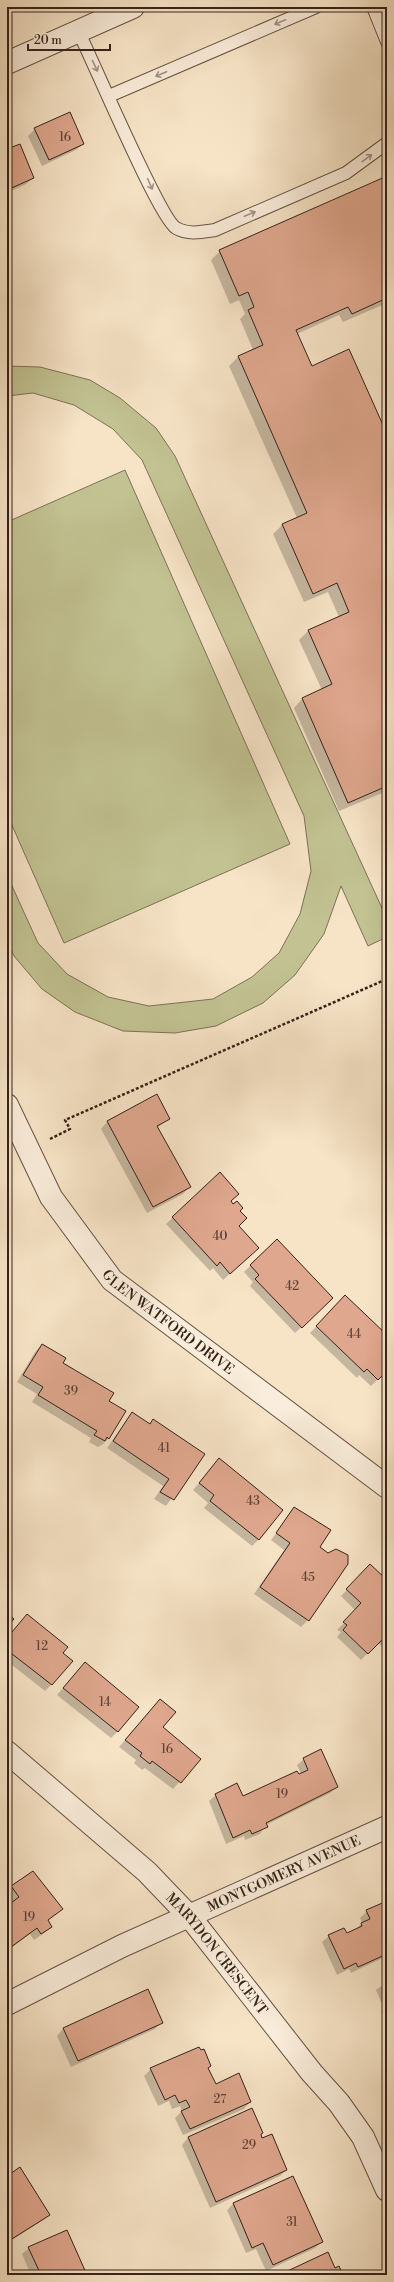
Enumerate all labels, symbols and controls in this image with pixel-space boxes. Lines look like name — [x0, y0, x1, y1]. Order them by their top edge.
one-way arrow — [275, 19, 287, 27]
scale bar — [28, 26, 110, 52]
text: 20 m — [34, 33, 62, 48]
one-way arrow — [92, 60, 100, 72]
one-way arrow — [155, 71, 167, 78]
house number: 16 — [59, 130, 71, 145]
one-way arrow — [361, 154, 372, 162]
one-way arrow — [146, 178, 154, 190]
one-way arrow — [244, 210, 256, 218]
house number: 40 — [212, 1229, 228, 1244]
street label: GLEN WATFORD DRIVE — [97, 1266, 238, 1379]
house number: 42 — [285, 1279, 299, 1294]
house number: 44 — [347, 1327, 361, 1342]
house number: 39 — [64, 1384, 78, 1399]
house number: 41 — [158, 1441, 171, 1456]
house number: 43 — [246, 1494, 260, 1509]
house number: 45 — [301, 1570, 315, 1585]
house number: 12 — [36, 1639, 48, 1654]
house number: 14 — [99, 1695, 111, 1710]
house number: 16 — [161, 1742, 173, 1757]
house number: 19 — [276, 1787, 288, 1802]
street label: MONTGOMERY AVENUE — [204, 1832, 364, 1917]
street label: MARYDON CRESCENT — [161, 1889, 271, 2019]
house number: 19 — [23, 1910, 35, 1925]
house number: 27 — [214, 2092, 226, 2107]
house number: 29 — [242, 2138, 256, 2153]
house number: 31 — [286, 2215, 299, 2230]

